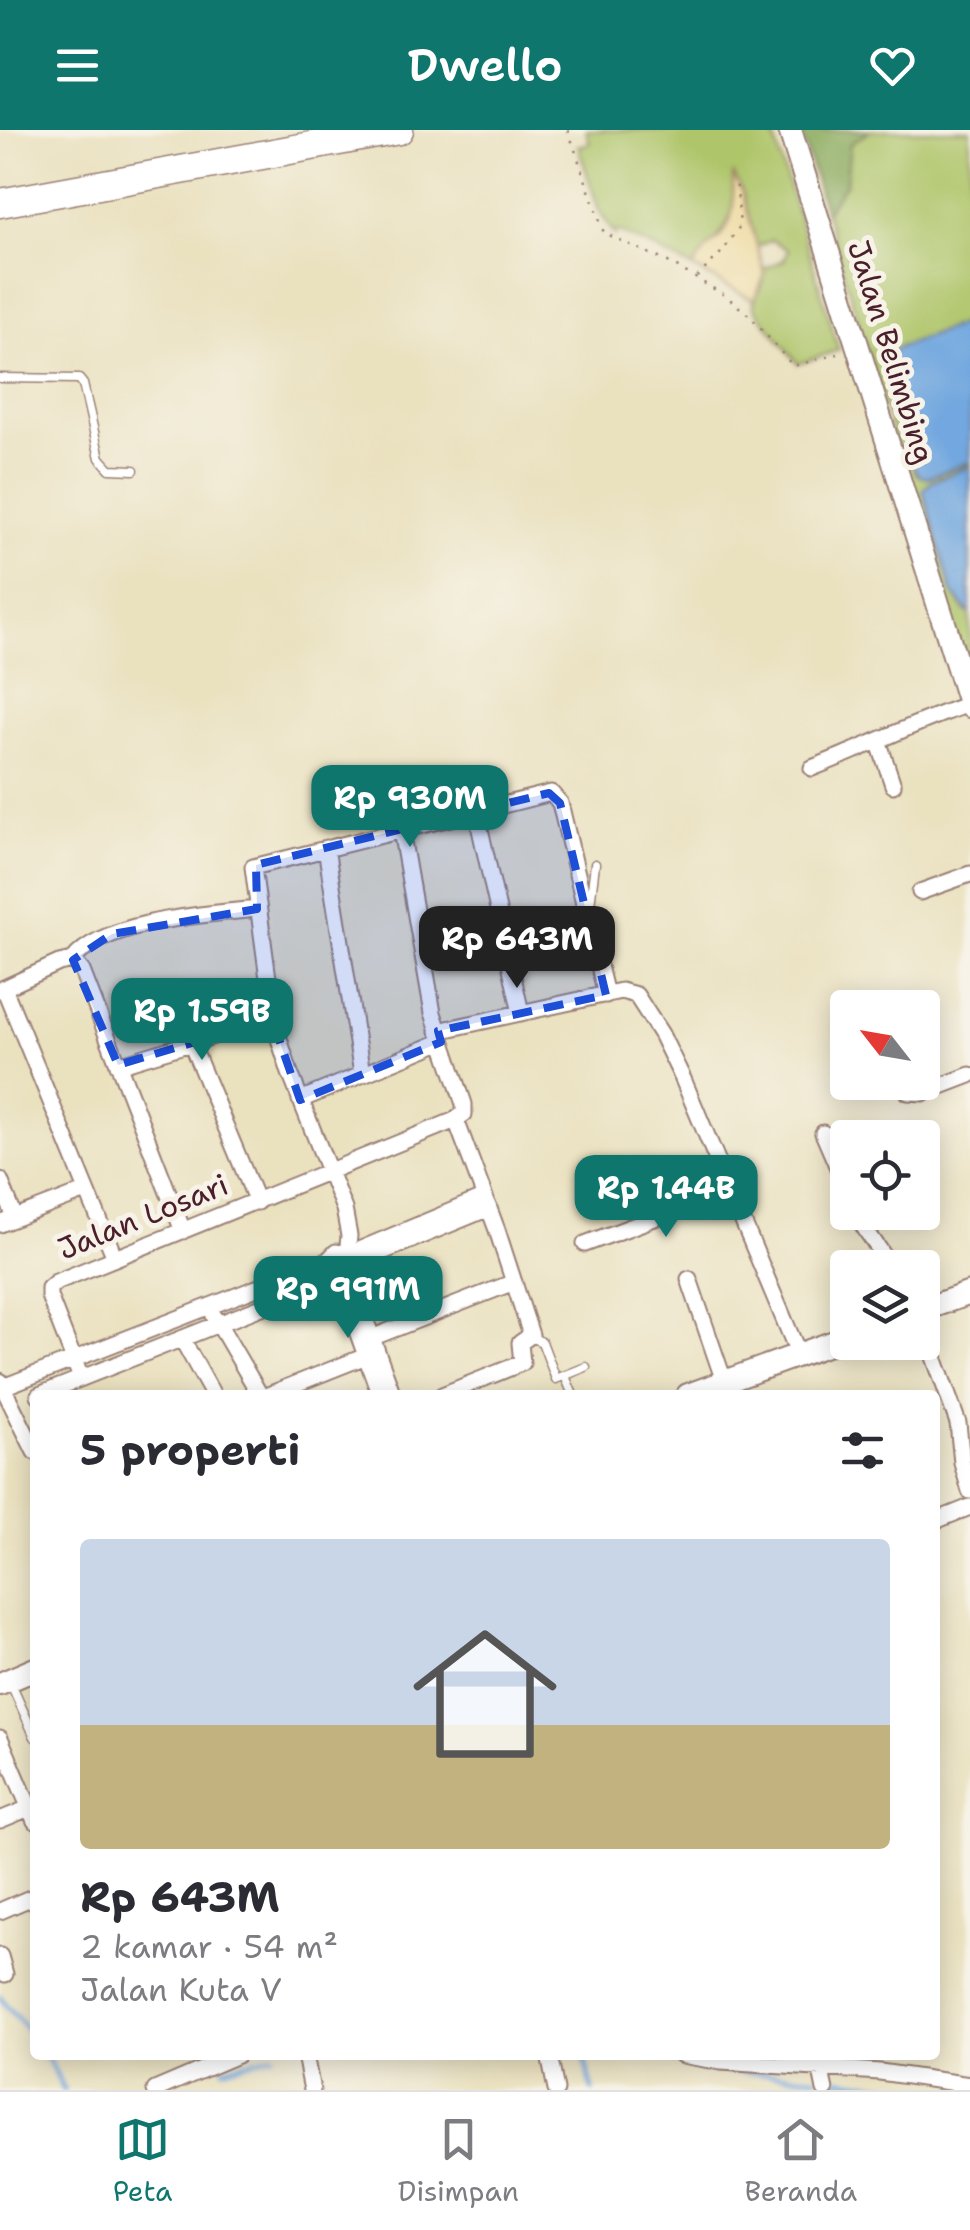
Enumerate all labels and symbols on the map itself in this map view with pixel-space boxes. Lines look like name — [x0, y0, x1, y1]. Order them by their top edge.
street label: Jalan Belimbing — [838, 235, 945, 468]
pin: Rp 930M — [318, 765, 502, 850]
pin: Rp 643M — [425, 906, 609, 991]
pin: Rp 1.59B — [99, 978, 305, 1063]
north arrow — [830, 990, 940, 1100]
pin: Rp 1.44B — [563, 1155, 769, 1240]
street label: Jalan Losari — [52, 1164, 234, 1269]
pin: Rp 991M — [256, 1256, 440, 1341]

